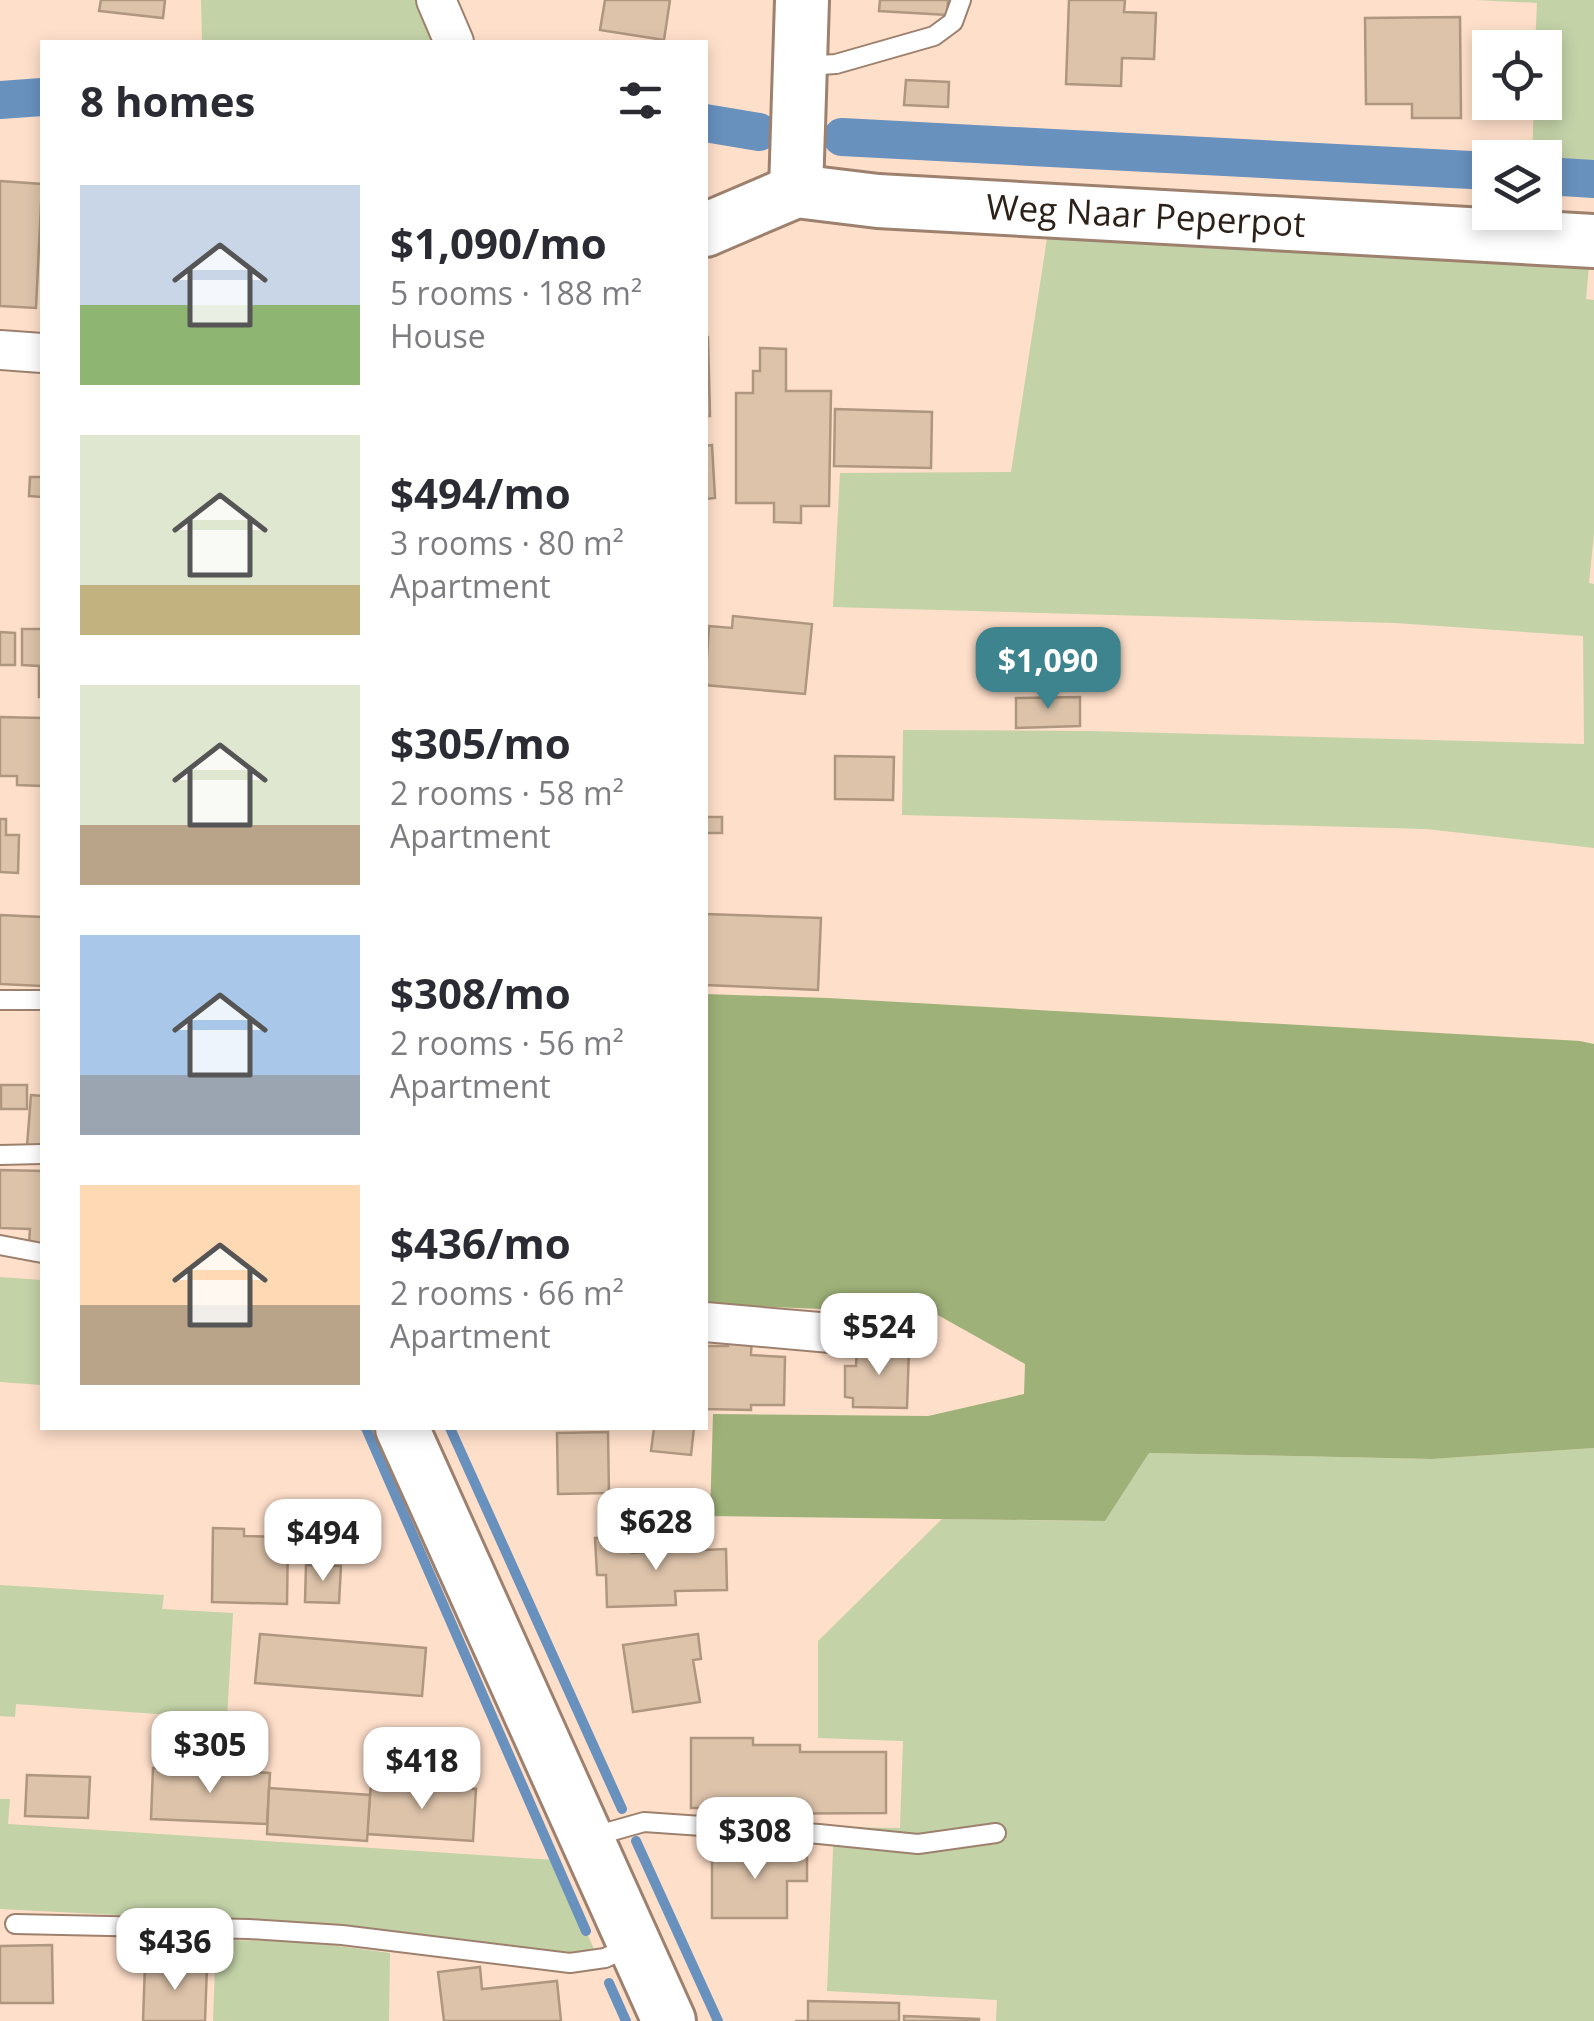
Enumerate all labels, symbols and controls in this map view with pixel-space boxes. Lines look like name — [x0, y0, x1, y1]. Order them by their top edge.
map controls — [1472, 30, 1562, 230]
button: locate — [1472, 30, 1562, 120]
text: 8 homes — [80, 72, 255, 129]
icon: filters — [613, 73, 668, 128]
button: layers — [1472, 140, 1562, 230]
street label: Weg Naar Peperpot — [985, 182, 1307, 247]
text: $1,090/mo — [390, 214, 607, 271]
icon: home — [160, 225, 280, 345]
text: 5 rooms · 188 m² — [390, 271, 642, 314]
text: House — [390, 314, 486, 357]
text: $494/mo — [390, 464, 571, 521]
icon: home — [160, 475, 280, 595]
text: 3 rooms · 80 m² — [390, 521, 624, 564]
text: Apartment — [390, 564, 551, 607]
pin: $1,090 — [967, 627, 1129, 712]
text: $1,090 — [998, 638, 1098, 681]
text: $305/mo — [390, 714, 571, 771]
icon: home — [160, 725, 280, 845]
text: 2 rooms · 58 m² — [390, 771, 624, 814]
text: Apartment — [390, 814, 551, 857]
text: $308/mo — [390, 964, 571, 1021]
icon: home — [160, 975, 280, 1095]
text: 2 rooms · 56 m² — [390, 1021, 624, 1064]
text: Apartment — [390, 1064, 551, 1107]
text: $436/mo — [390, 1214, 571, 1271]
icon: home — [160, 1225, 280, 1345]
text: 2 rooms · 66 m² — [390, 1271, 624, 1314]
pin: $524 — [820, 1293, 938, 1378]
text: $524 — [842, 1304, 916, 1347]
text: Apartment — [390, 1314, 551, 1357]
pin: $628 — [597, 1488, 715, 1573]
pin: $494 — [264, 1499, 382, 1584]
text: $628 — [619, 1499, 693, 1542]
text: $494 — [286, 1510, 360, 1553]
pin: $305 — [151, 1711, 269, 1796]
text: $305 — [173, 1722, 247, 1765]
pin: $418 — [363, 1727, 481, 1812]
text: $418 — [385, 1738, 459, 1781]
pin: $308 — [696, 1797, 814, 1882]
text: $308 — [718, 1808, 792, 1851]
pin: $436 — [116, 1908, 234, 1993]
text: $436 — [138, 1919, 212, 1962]

